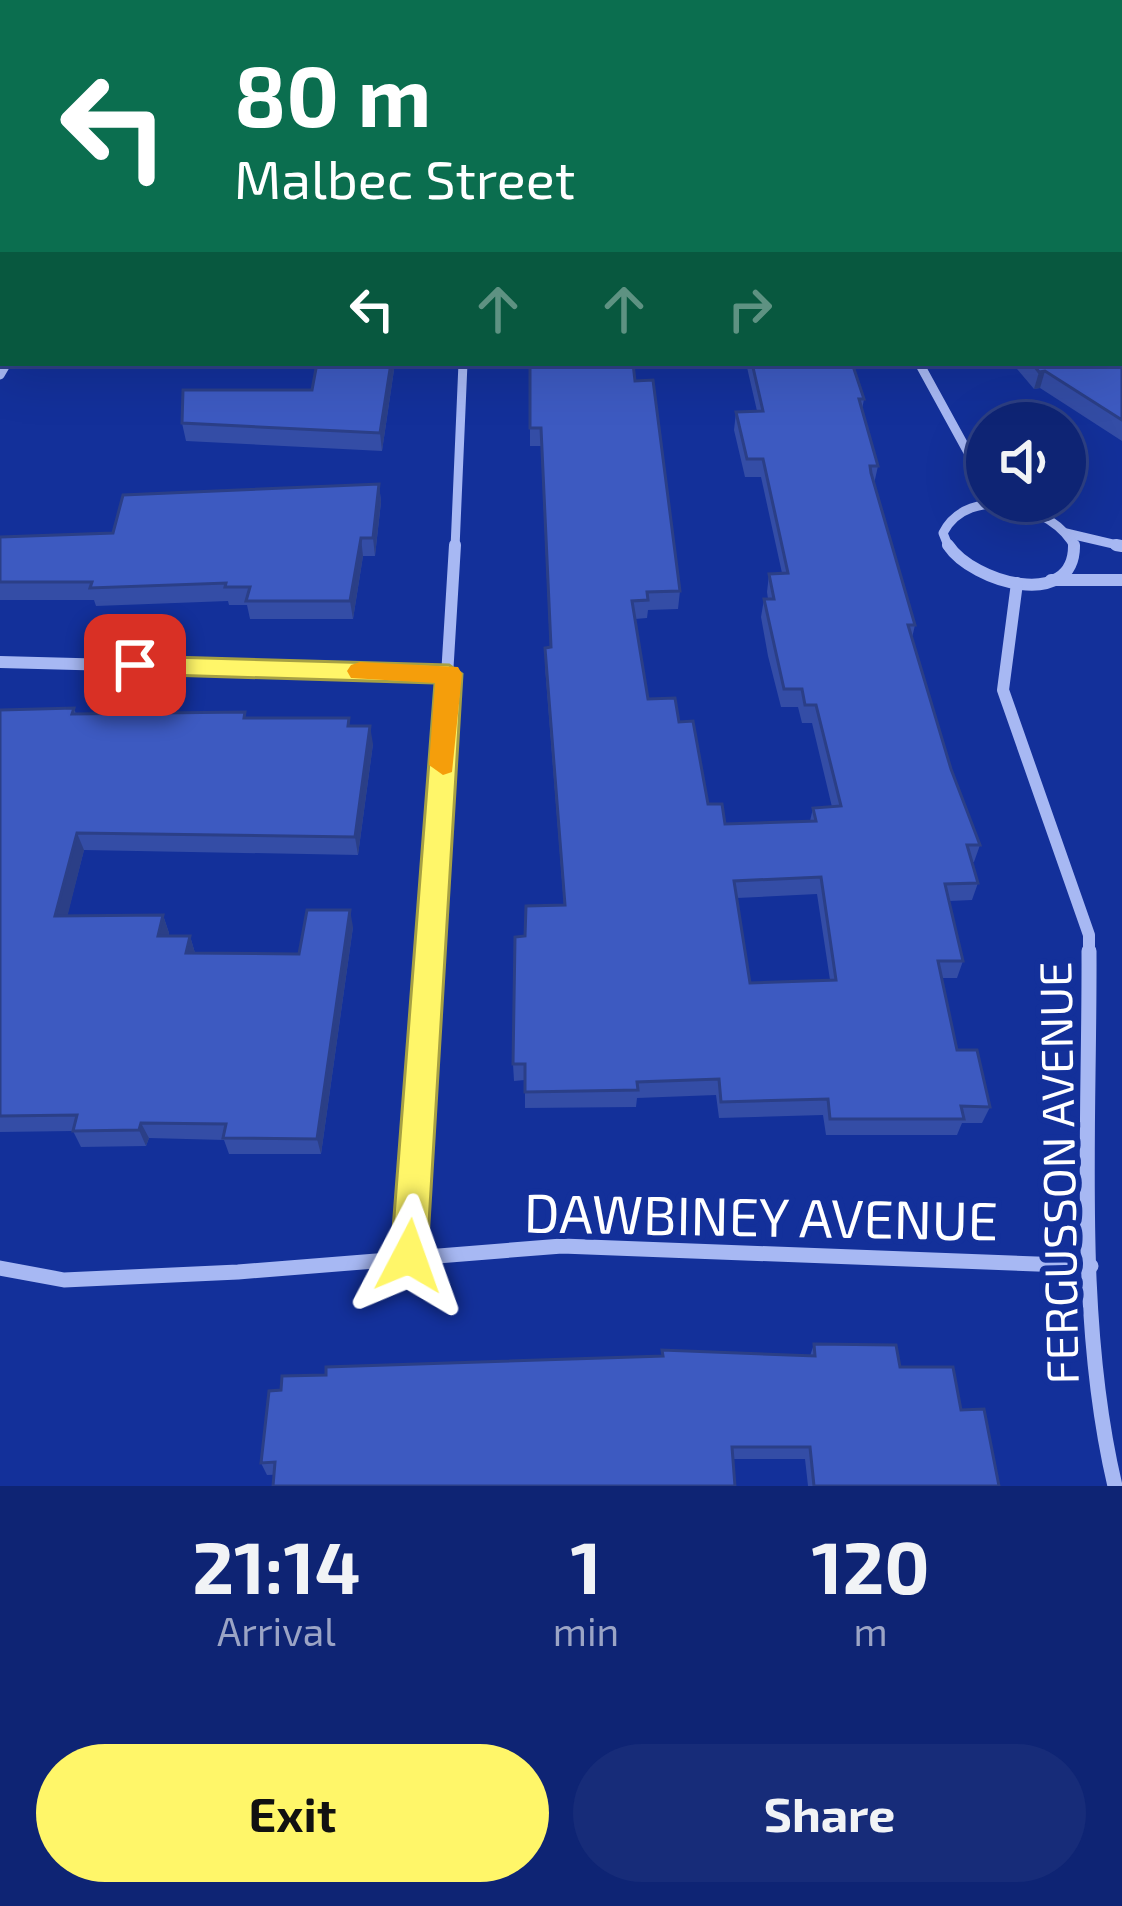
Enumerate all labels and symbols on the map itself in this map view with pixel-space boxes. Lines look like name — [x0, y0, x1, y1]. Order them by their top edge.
pin — [84, 614, 186, 716]
street label: FERGUSSON AVENUE — [1026, 961, 1088, 1385]
street label: DAWBINEY AVENUE — [523, 1178, 999, 1252]
position arrow — [346, 1193, 472, 1319]

